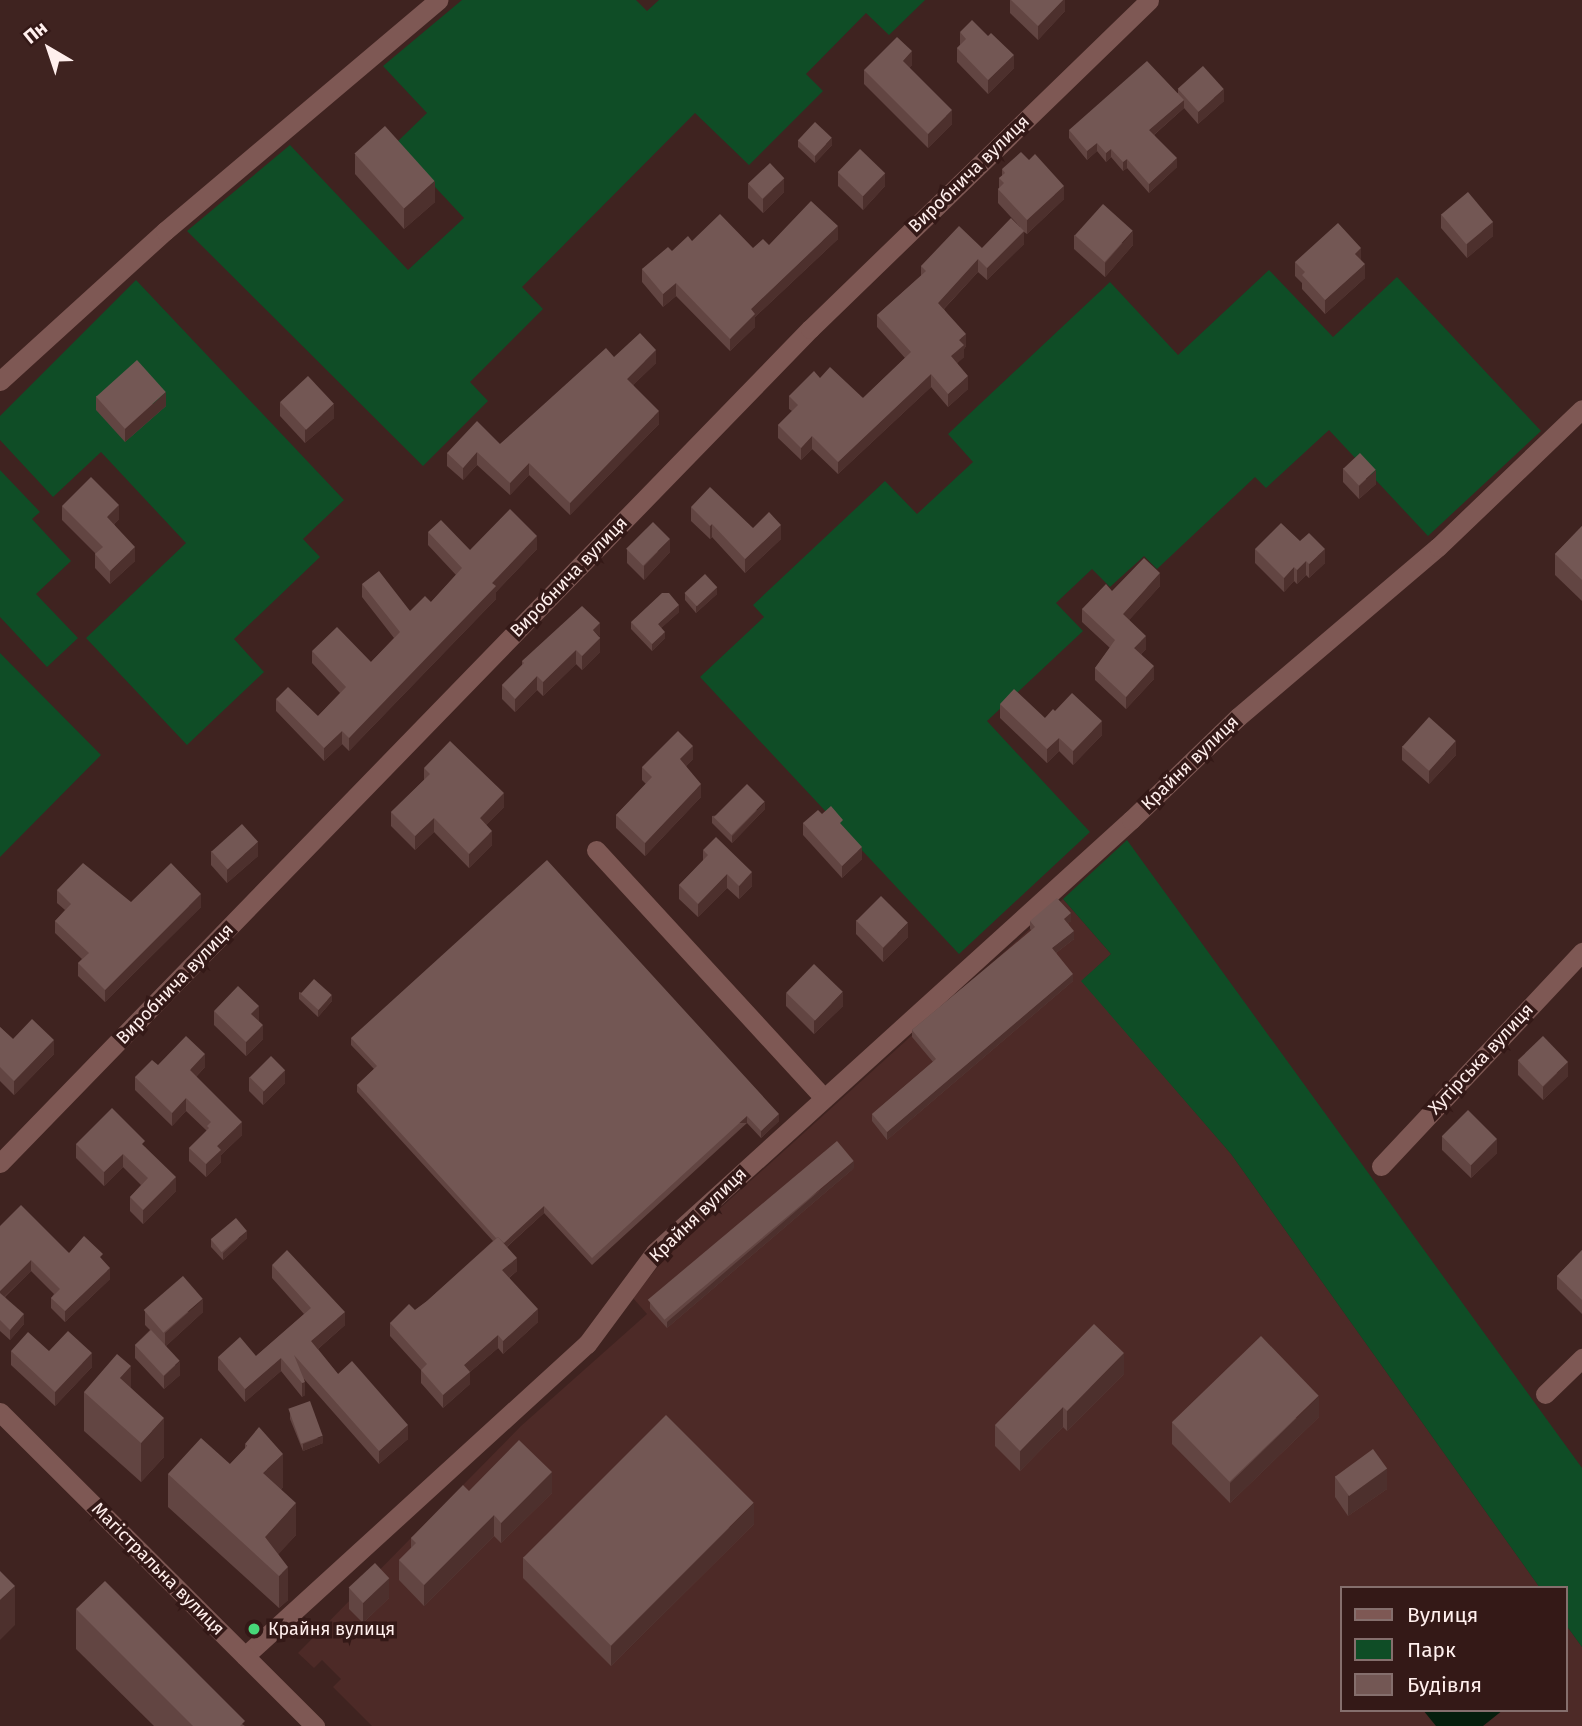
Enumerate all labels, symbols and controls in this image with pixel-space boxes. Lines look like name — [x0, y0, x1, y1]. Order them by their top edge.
north arrow — [14, 14, 84, 84]
text: Пн — [19, 16, 52, 49]
street label: Виробнича вулиця — [904, 111, 1034, 237]
street label: Виробнича вулиця — [506, 512, 632, 642]
street label: Крайня вулиця — [1137, 711, 1243, 815]
street label: Виробнича вулиця — [112, 919, 238, 1049]
street label: Хутірська вулиця — [1424, 999, 1538, 1119]
street label: Крайня вулиця — [645, 1163, 751, 1267]
street label: Магістральна вулиця — [87, 1498, 229, 1640]
legend — [1340, 1586, 1568, 1712]
text: Вулиця — [1407, 1602, 1478, 1628]
place label: Крайня вулиця — [268, 1618, 395, 1640]
marker: Крайня вулиця — [246, 1621, 262, 1637]
text: Парк — [1407, 1637, 1456, 1663]
text: Будівля — [1407, 1672, 1482, 1698]

